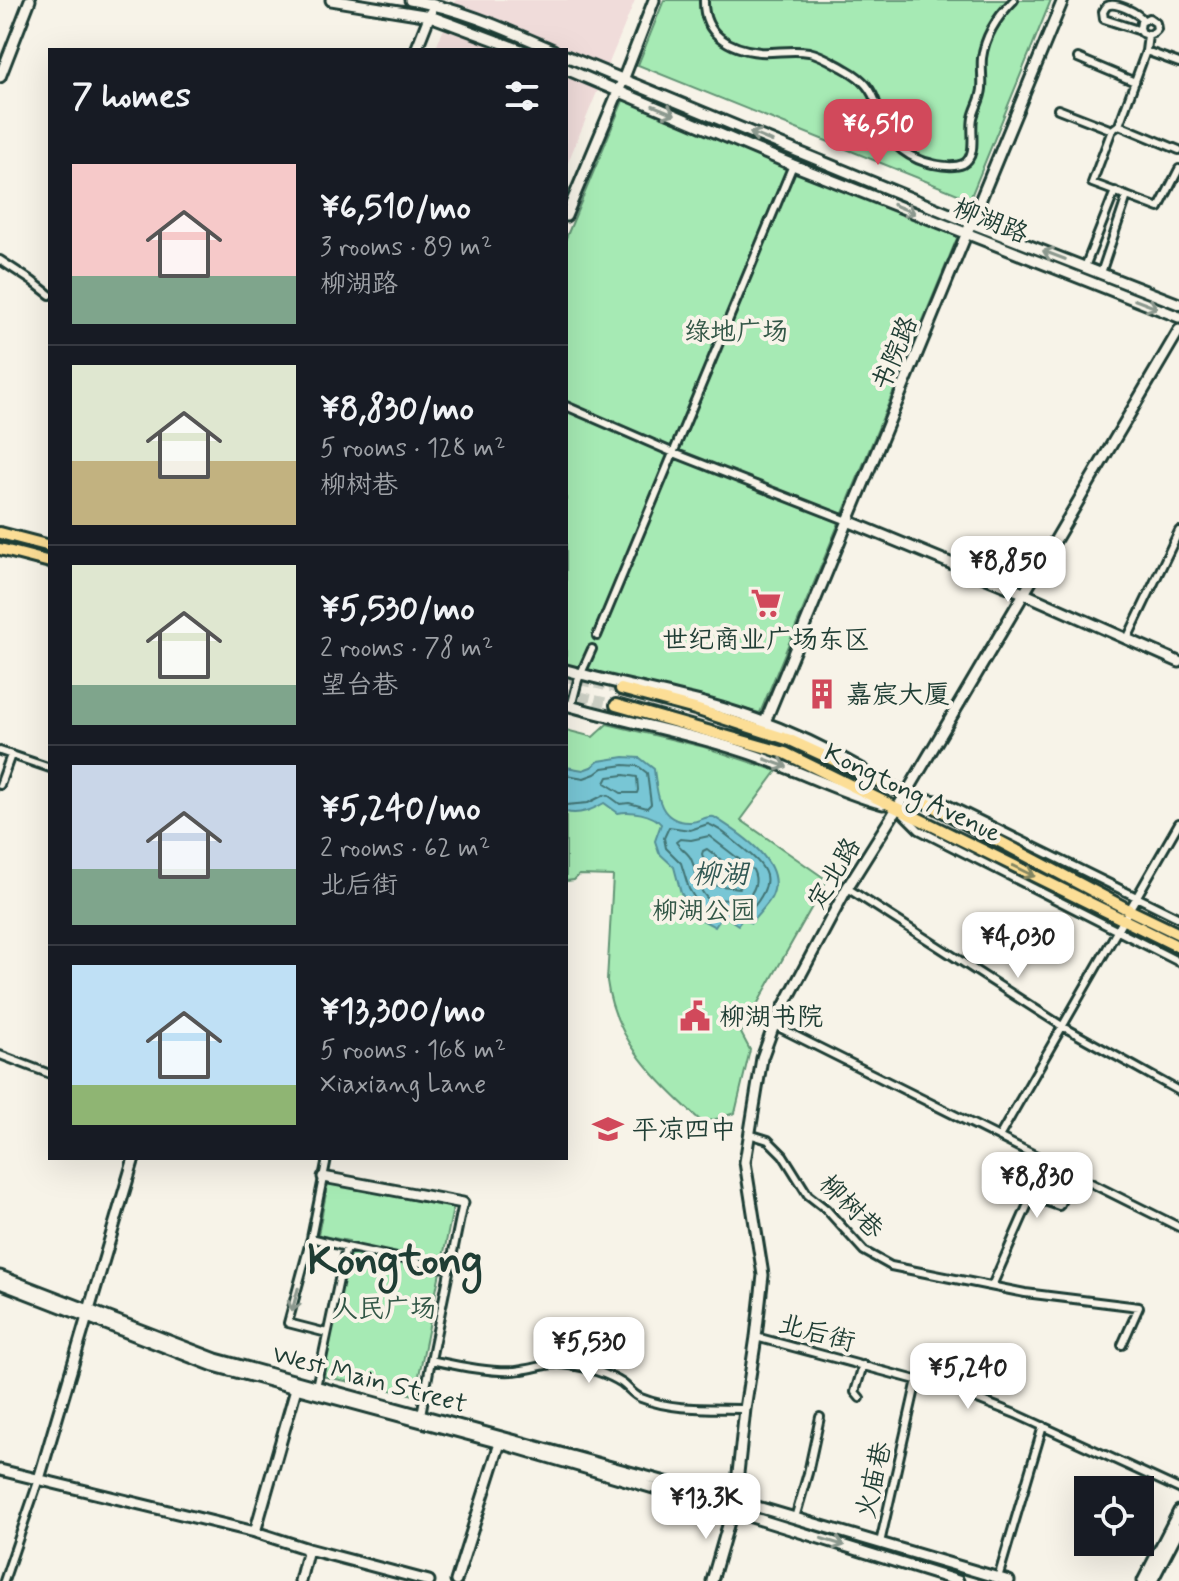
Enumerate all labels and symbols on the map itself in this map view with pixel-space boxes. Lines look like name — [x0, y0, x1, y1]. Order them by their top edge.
pin: ¥6,510 — [813, 99, 943, 167]
one-way arrow — [651, 104, 676, 119]
one-way arrow — [749, 128, 774, 143]
street label: 柳湖路 — [948, 191, 1033, 252]
one-way arrow — [891, 203, 916, 217]
one-way arrow — [1042, 247, 1067, 261]
one-way arrow — [1133, 298, 1158, 312]
street label: 书院路 — [865, 311, 927, 396]
park label: 绿地广场 — [684, 316, 788, 350]
pin: ¥8,850 — [943, 536, 1073, 604]
supermarket icon: 世纪商业广场东区 — [749, 586, 783, 620]
place label: 世纪商业广场东区 — [662, 624, 870, 658]
building icon: 嘉宸大厦 — [805, 677, 839, 711]
place label: 嘉宸大厦 — [846, 679, 950, 713]
street label: Kongtong Avenue — [817, 736, 1006, 853]
one-way arrow — [763, 757, 788, 771]
street label: 定北路 — [800, 832, 869, 916]
water label: 柳湖 — [692, 857, 751, 894]
one-way arrow — [1012, 864, 1036, 879]
park label: 柳湖公园 — [652, 895, 756, 929]
pin: ¥4,030 — [953, 912, 1083, 980]
public building icon: 柳湖书院 — [678, 999, 712, 1033]
place label: 柳湖书院 — [719, 1001, 823, 1035]
school or university icon: 平凉四中 — [591, 1112, 625, 1146]
place label: 平凉四中 — [632, 1114, 736, 1148]
pin: ¥8,830 — [972, 1152, 1102, 1220]
street label: 柳树巷 — [811, 1168, 890, 1247]
district label: Kongtong — [307, 1235, 483, 1294]
one-way arrow — [286, 1286, 301, 1312]
park label: 人民广场 — [332, 1293, 436, 1327]
street label: 北后街 — [774, 1307, 859, 1360]
pin: ¥5,530 — [524, 1317, 654, 1385]
street label: West Main Street — [269, 1338, 470, 1422]
pin: ¥5,240 — [903, 1343, 1033, 1411]
street label: 火庙巷 — [850, 1439, 900, 1522]
pin: ¥13.3K — [641, 1473, 771, 1541]
one-way arrow — [820, 1535, 846, 1550]

